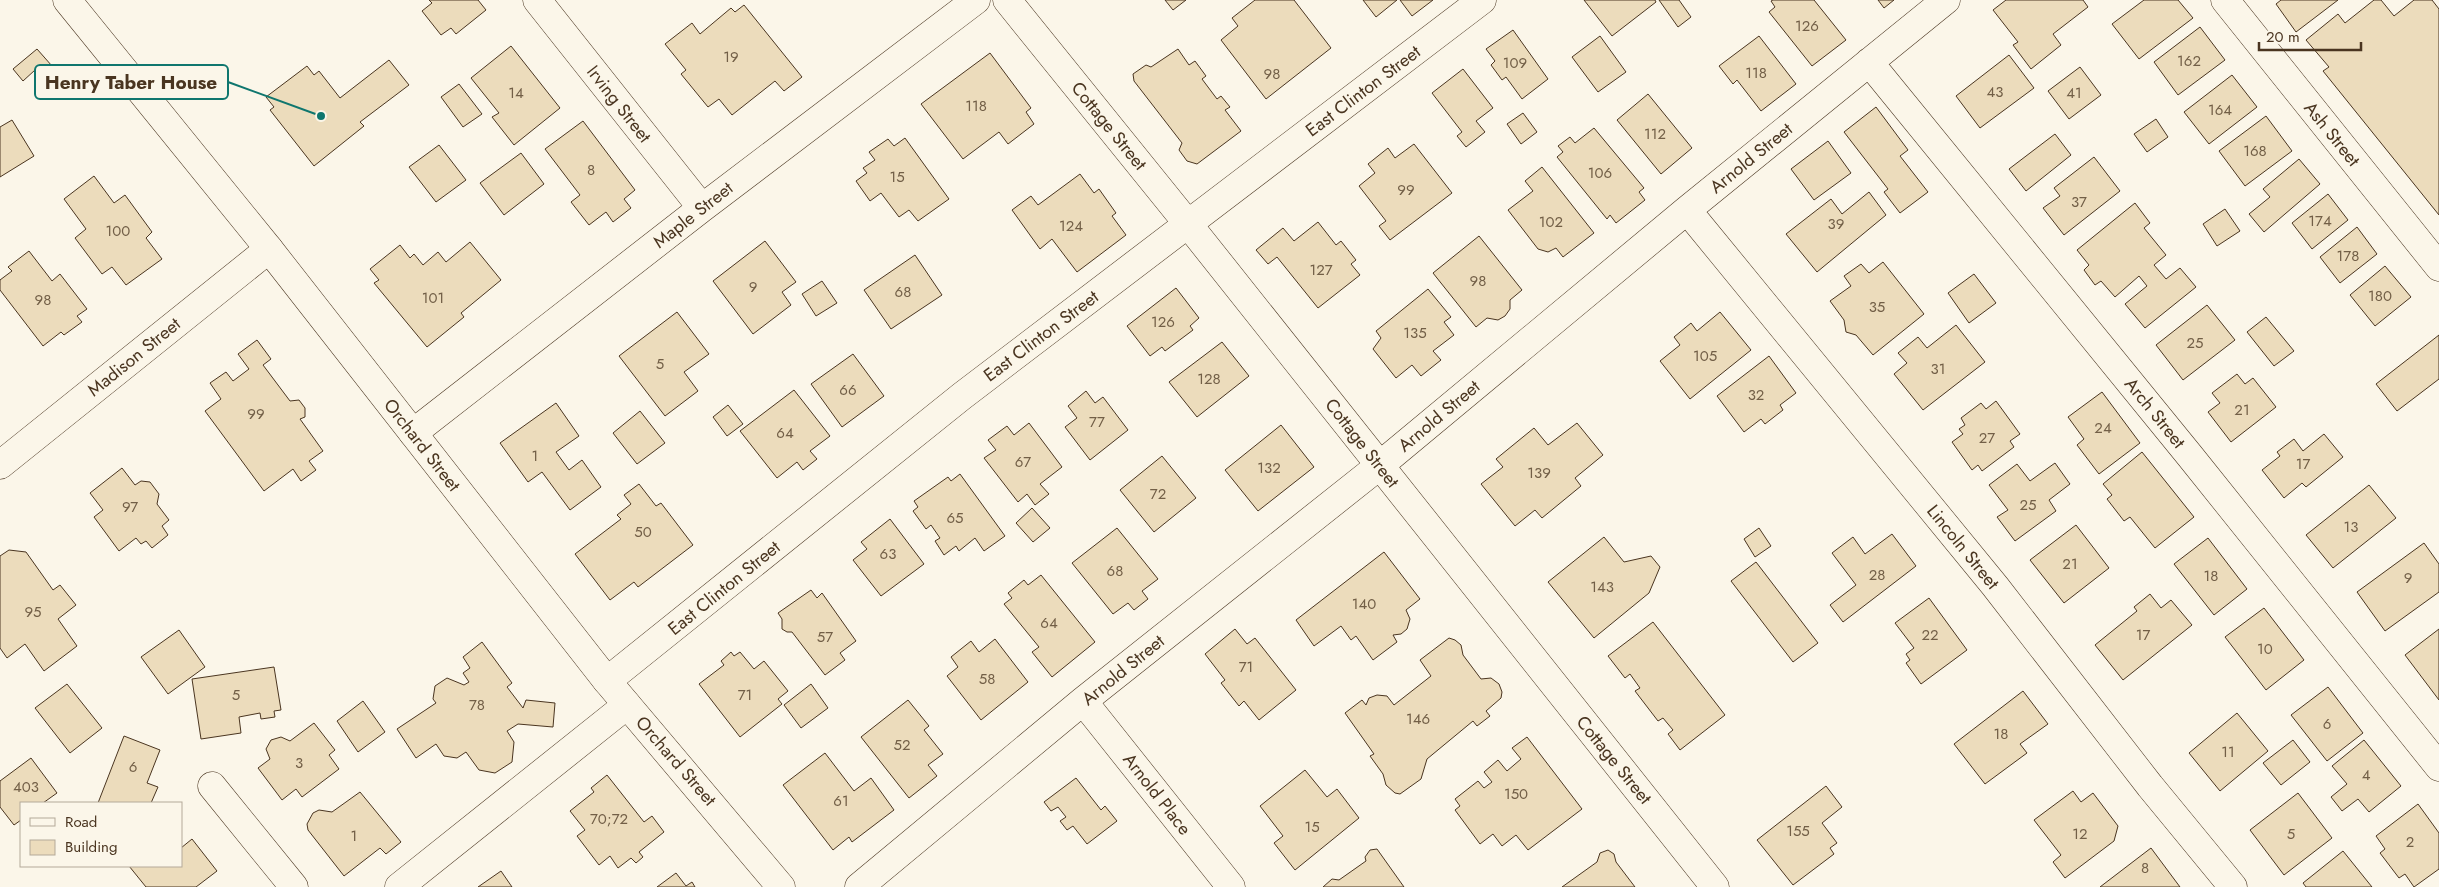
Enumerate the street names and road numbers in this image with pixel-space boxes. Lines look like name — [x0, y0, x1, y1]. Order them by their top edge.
street label: East Clinton Street — [1300, 39, 1427, 143]
street label: Irving Street — [580, 60, 658, 149]
street label: Cottage Street — [1065, 76, 1153, 176]
street label: Ash Street — [2298, 96, 2367, 173]
street label: Arnold Street — [1704, 116, 1799, 200]
street label: Maple Street — [647, 175, 739, 255]
street label: East Clinton Street — [978, 284, 1105, 388]
street label: Madison Street — [82, 311, 187, 403]
street label: Arch Street — [2118, 372, 2192, 454]
street label: Arnold Street — [1392, 373, 1486, 458]
street label: Orchard Street — [377, 393, 467, 498]
street label: Cottage Street — [1319, 393, 1406, 494]
street label: Lincoln Street — [1921, 499, 2006, 596]
street label: East Clinton Street — [662, 534, 786, 642]
street label: Arnold Street — [1076, 628, 1171, 712]
street label: Orchard Street — [630, 710, 723, 812]
street label: Cottage Street — [1570, 710, 1658, 810]
street label: Arnold Place — [1117, 748, 1197, 840]

